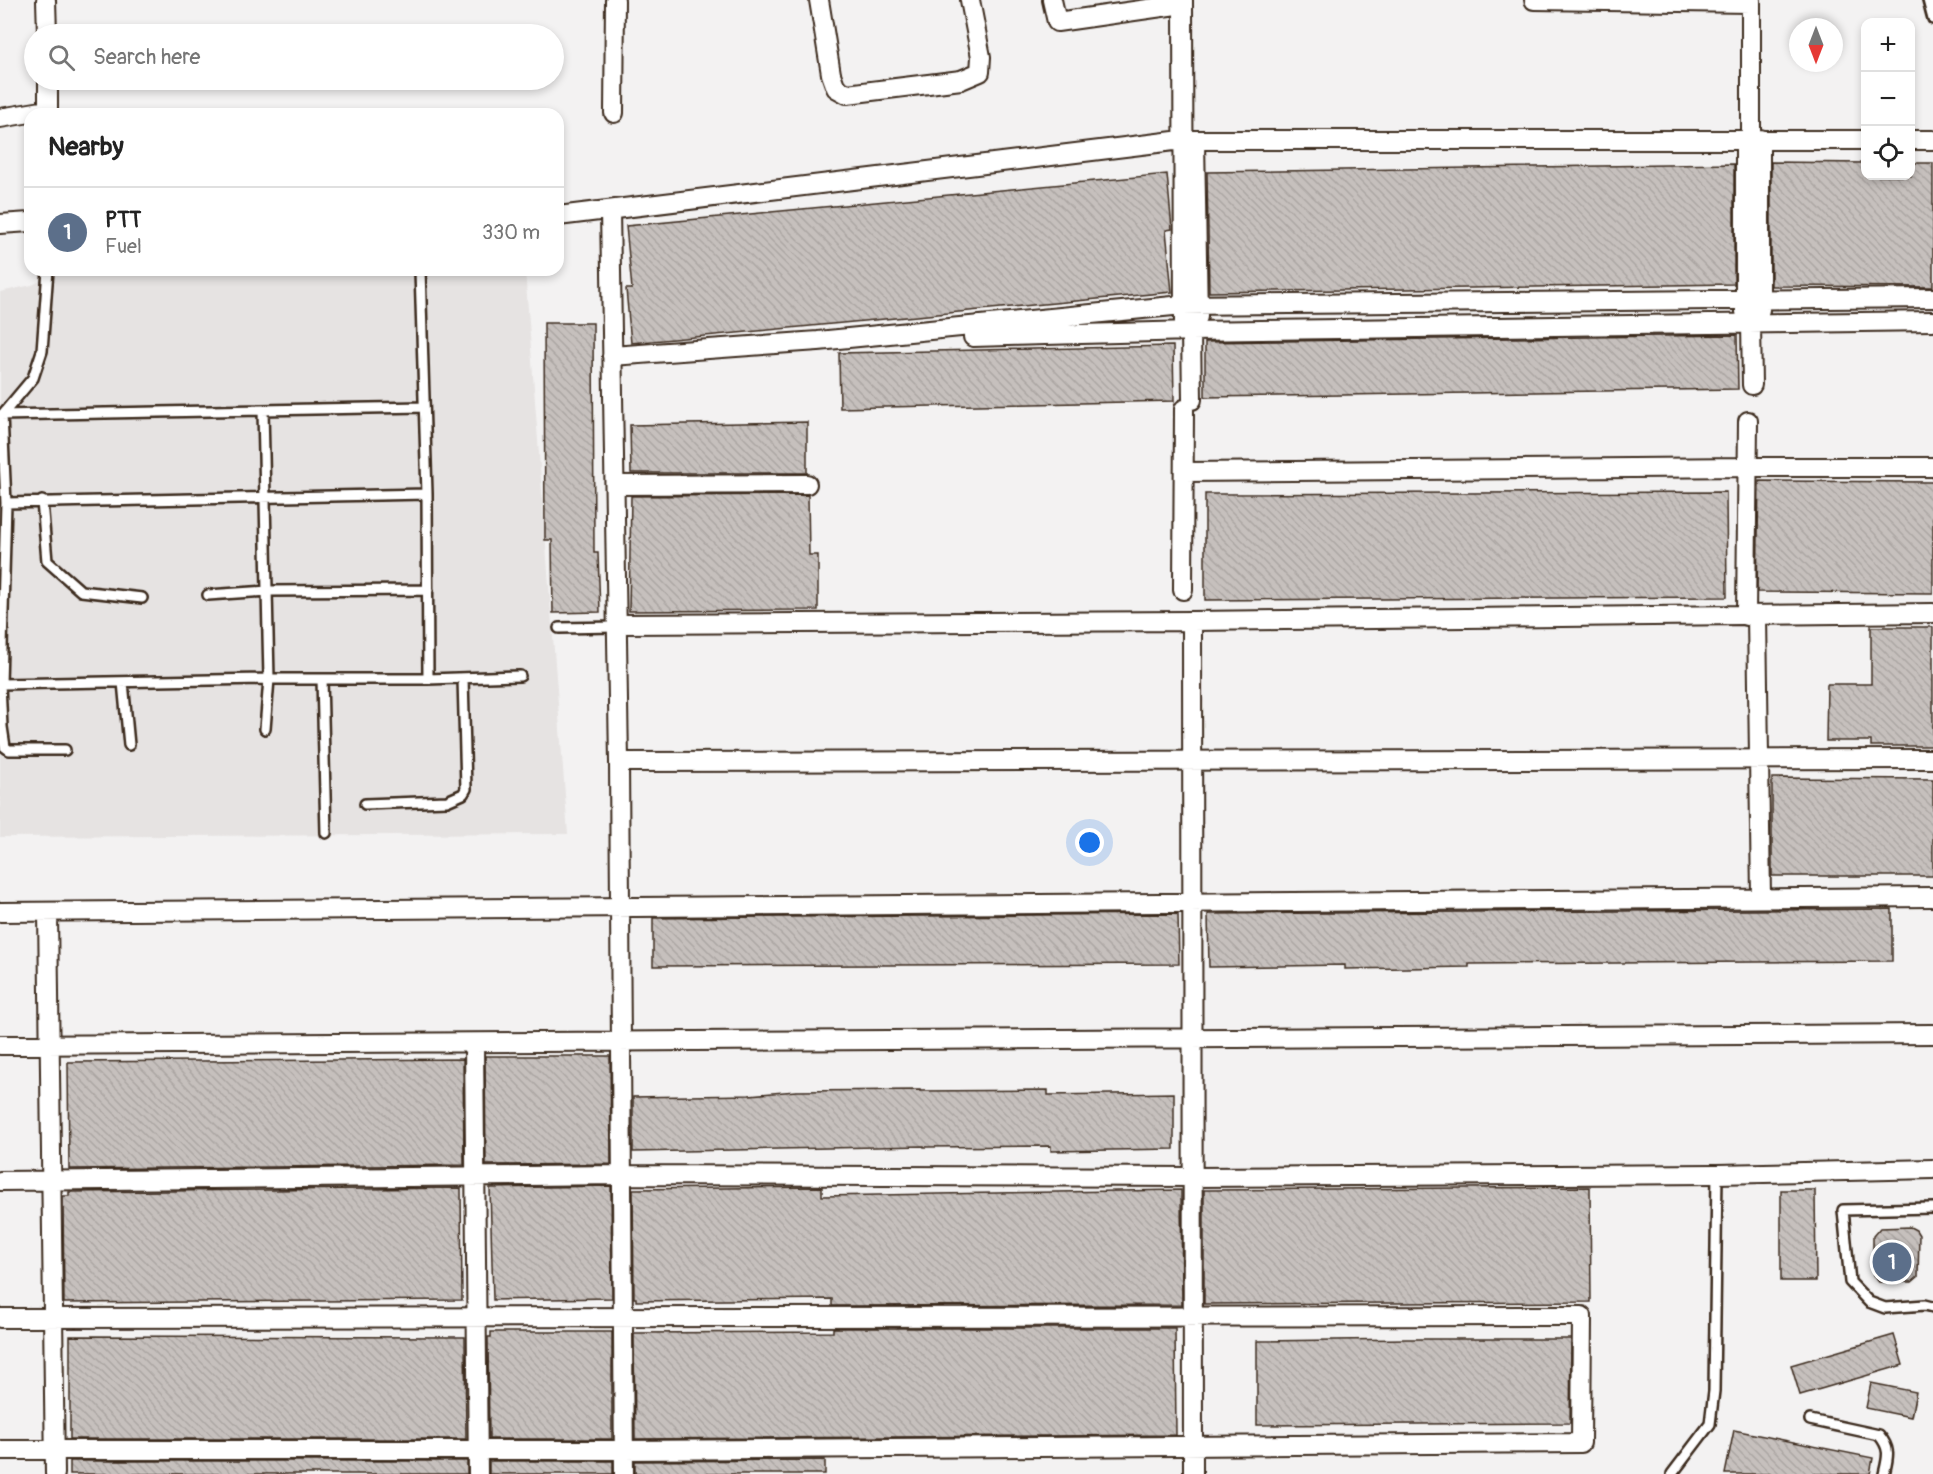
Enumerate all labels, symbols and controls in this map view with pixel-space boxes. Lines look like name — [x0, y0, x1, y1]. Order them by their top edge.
north arrow — [1789, 18, 1843, 72]
map controls — [1861, 18, 1915, 180]
button: + — [1861, 18, 1915, 72]
search box — [24, 24, 564, 90]
icon: search — [45, 41, 78, 74]
text: Search here — [93, 43, 200, 71]
button: − — [1861, 72, 1915, 126]
button: locate — [1861, 126, 1915, 180]
text: Nearby — [48, 131, 124, 163]
text: PTT — [105, 206, 142, 234]
text: 1 — [64, 220, 71, 245]
text: 330 m — [482, 220, 540, 245]
text: Fuel — [105, 234, 142, 259]
your location — [1075, 828, 1104, 857]
pin: 1 — [1872, 1240, 1912, 1284]

